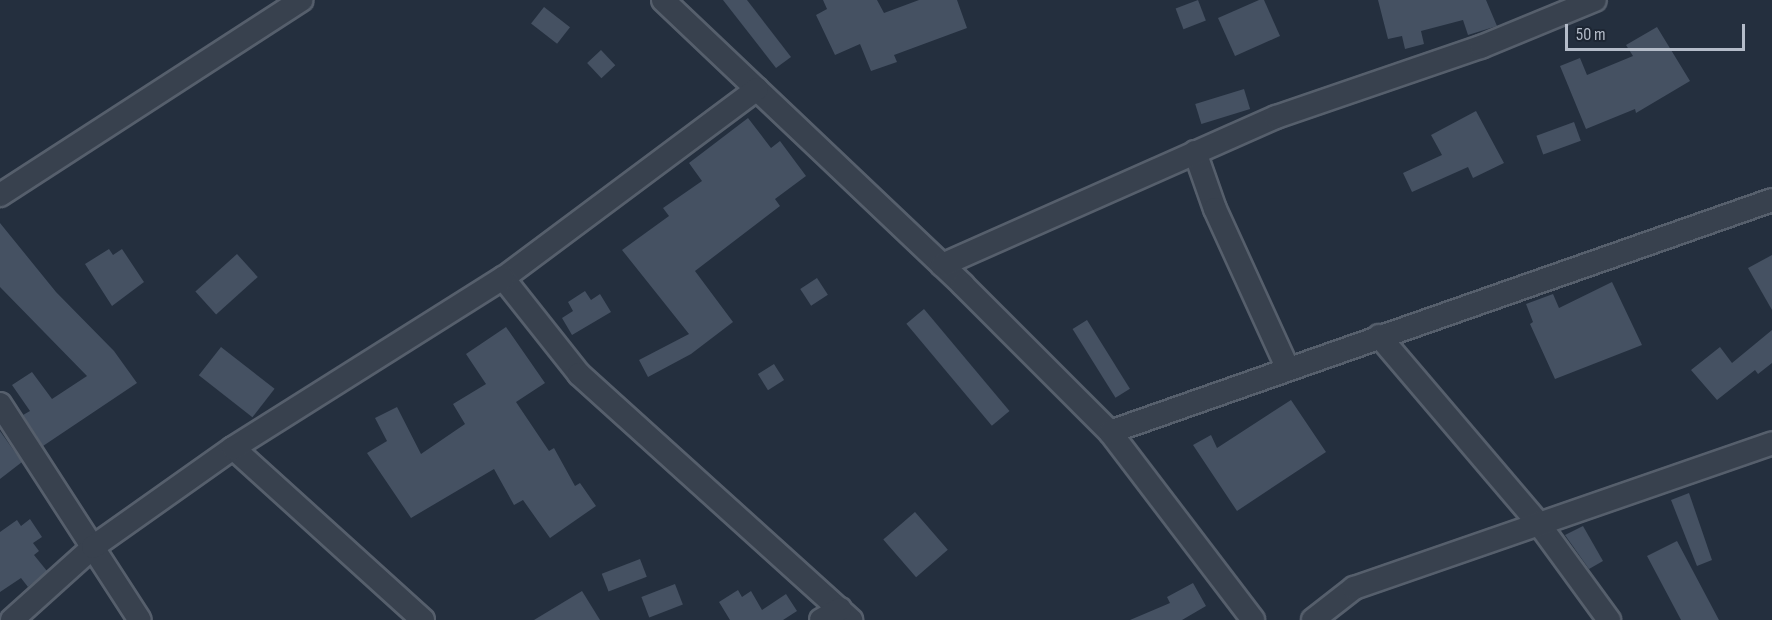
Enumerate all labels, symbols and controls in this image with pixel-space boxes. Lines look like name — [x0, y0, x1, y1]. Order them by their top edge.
scale bar — [1568, 12, 1748, 50]
text: 50 m — [1576, 24, 1606, 45]

